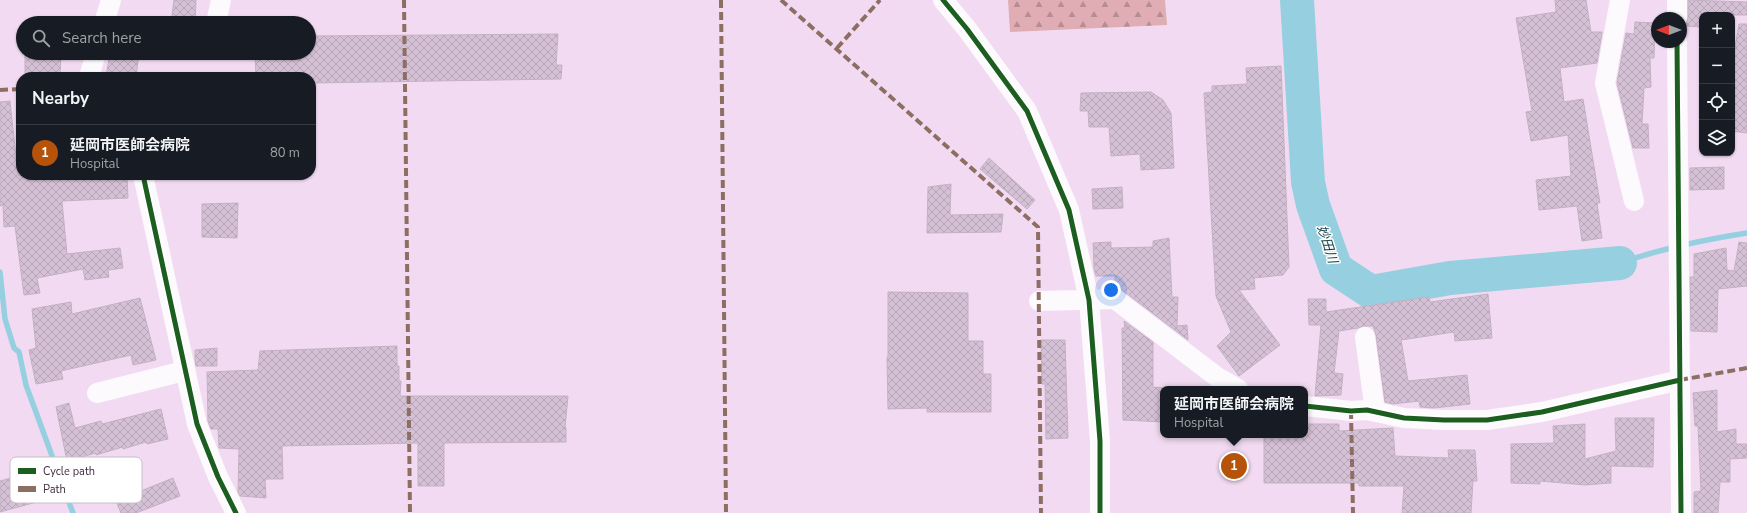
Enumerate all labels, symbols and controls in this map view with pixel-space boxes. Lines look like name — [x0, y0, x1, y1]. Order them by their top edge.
north arrow — [1651, 12, 1687, 48]
map controls — [1699, 12, 1735, 156]
button: + — [1699, 12, 1735, 48]
search box — [16, 16, 316, 60]
icon: search — [30, 27, 52, 49]
text: Search here — [62, 28, 142, 48]
button: − — [1699, 48, 1735, 84]
button: locate — [1699, 84, 1735, 120]
text: Nearby — [32, 87, 89, 110]
button: layers — [1699, 120, 1735, 156]
text: 延岡市医師会病院 — [70, 135, 190, 155]
text: 1 — [41, 144, 49, 162]
text: 80 m — [270, 144, 300, 162]
text: Hospital — [70, 155, 119, 173]
water label: 妙田川 — [1312, 223, 1342, 268]
your location — [1101, 280, 1121, 300]
popup — [1160, 386, 1308, 438]
text: 延岡市医師会病院 — [1174, 394, 1294, 414]
text: Hospital — [1174, 414, 1223, 432]
pin: 1 — [1221, 451, 1247, 481]
legend — [10, 457, 142, 503]
text: Cycle path — [43, 464, 95, 479]
text: Path — [43, 482, 66, 497]

